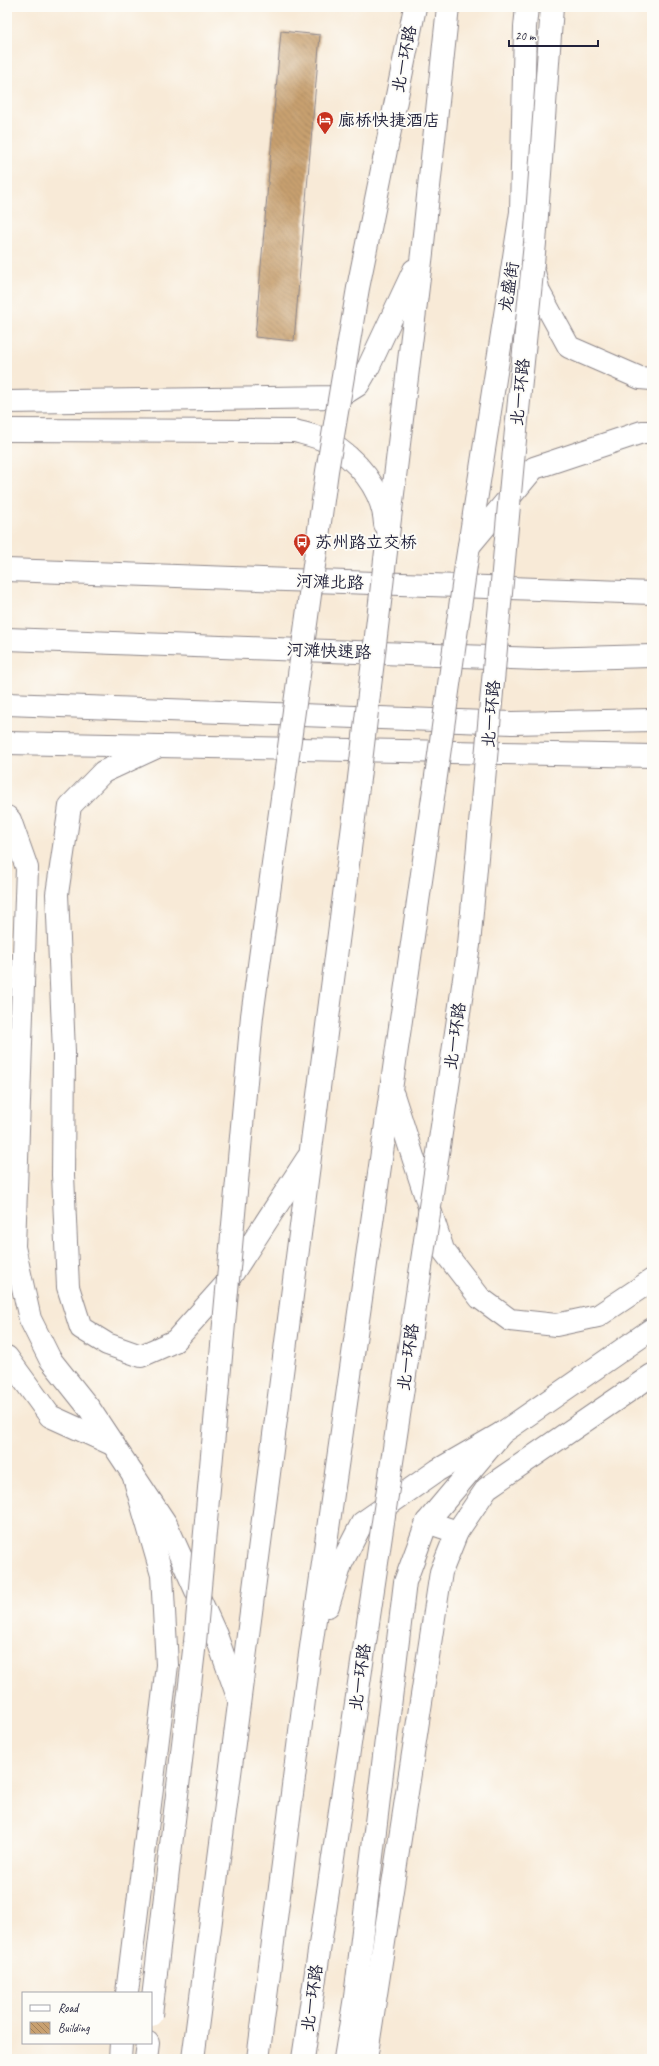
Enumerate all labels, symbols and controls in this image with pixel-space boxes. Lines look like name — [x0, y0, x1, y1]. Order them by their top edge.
scale bar — [509, 22, 598, 48]
street label: 北一环路 — [387, 24, 421, 94]
text: 20 m — [515, 28, 537, 44]
hotel icon: 廊桥快捷酒店 — [315, 110, 335, 135]
place label: 廊桥快捷酒店 — [338, 110, 440, 131]
street label: 龙盛街 — [495, 260, 523, 314]
street label: 北一环路 — [506, 357, 534, 427]
bus stop icon: 苏州路立交桥 — [292, 532, 312, 557]
place label: 苏州路立交桥 — [315, 532, 417, 553]
street label: 河滩北路 — [296, 570, 364, 594]
street label: 河滩快速路 — [286, 639, 372, 663]
street label: 北一环路 — [478, 679, 504, 749]
street label: 北一环路 — [440, 1001, 470, 1071]
street label: 北一环路 — [393, 1322, 423, 1392]
street label: 北一环路 — [345, 1642, 375, 1712]
street label: 北一环路 — [297, 1963, 327, 2033]
legend — [22, 1992, 152, 2044]
text: Road — [58, 2000, 80, 2016]
text: Building — [58, 2020, 90, 2036]

